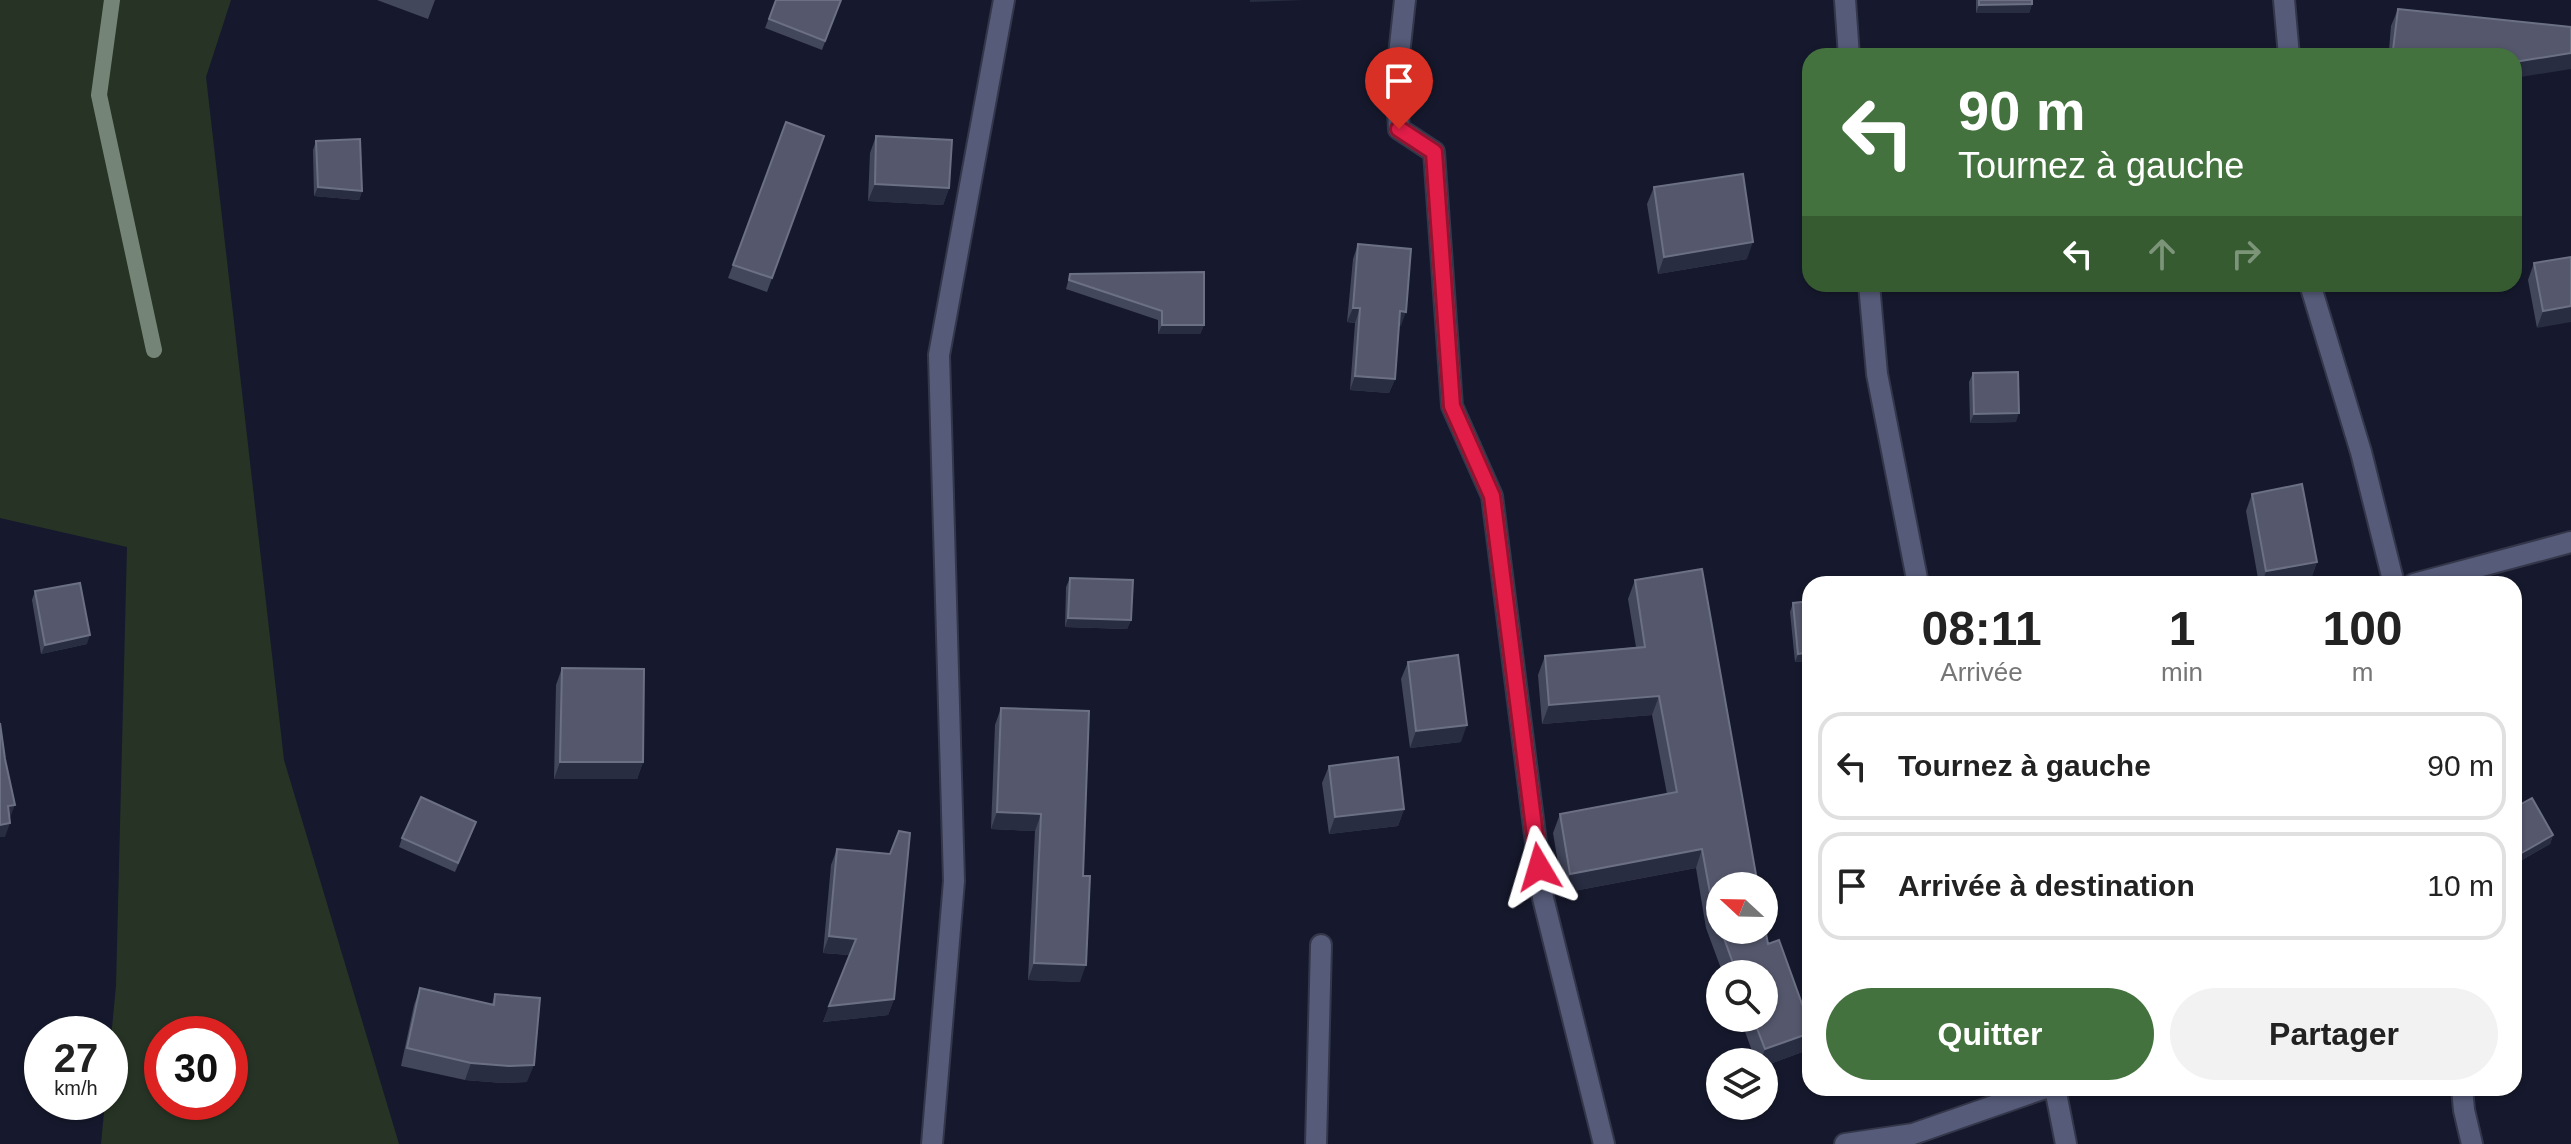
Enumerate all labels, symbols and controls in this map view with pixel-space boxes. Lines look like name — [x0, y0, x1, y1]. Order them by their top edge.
pin — [1365, 47, 1433, 129]
icon: arrive — [1377, 59, 1421, 103]
text: 90 m — [1958, 79, 2086, 142]
icon: left — [1826, 80, 1930, 184]
text: Tournez à gauche — [1958, 145, 2244, 186]
icon: left — [2056, 232, 2100, 276]
icon: ahead — [2140, 232, 2184, 276]
icon: right — [2224, 232, 2268, 276]
text: 08:11 — [1921, 602, 2042, 655]
text: 1 — [2169, 602, 2195, 655]
text: 100 — [2322, 602, 2403, 655]
text: Arrivée — [1940, 657, 2023, 687]
text: min — [2161, 657, 2203, 687]
text: m — [2352, 657, 2373, 687]
icon: left — [1830, 744, 1874, 788]
text: Tournez à gauche — [1898, 749, 2151, 782]
text: 90 m — [2427, 749, 2494, 782]
position arrow — [1497, 825, 1581, 909]
icon: arrive — [1830, 864, 1874, 908]
text: Arrivée à destination — [1898, 869, 2195, 902]
text: 10 m — [2427, 869, 2494, 902]
north arrow — [1706, 872, 1778, 944]
map controls — [1706, 872, 1778, 1120]
button: search — [1706, 960, 1778, 1032]
button: Quitter — [1826, 988, 2154, 1080]
button: Partager — [2170, 988, 2498, 1080]
speed limit sign: 30 — [144, 1016, 248, 1120]
text: 27 — [54, 1036, 98, 1080]
button: layers — [1706, 1048, 1778, 1120]
text: km/h — [54, 1077, 98, 1099]

